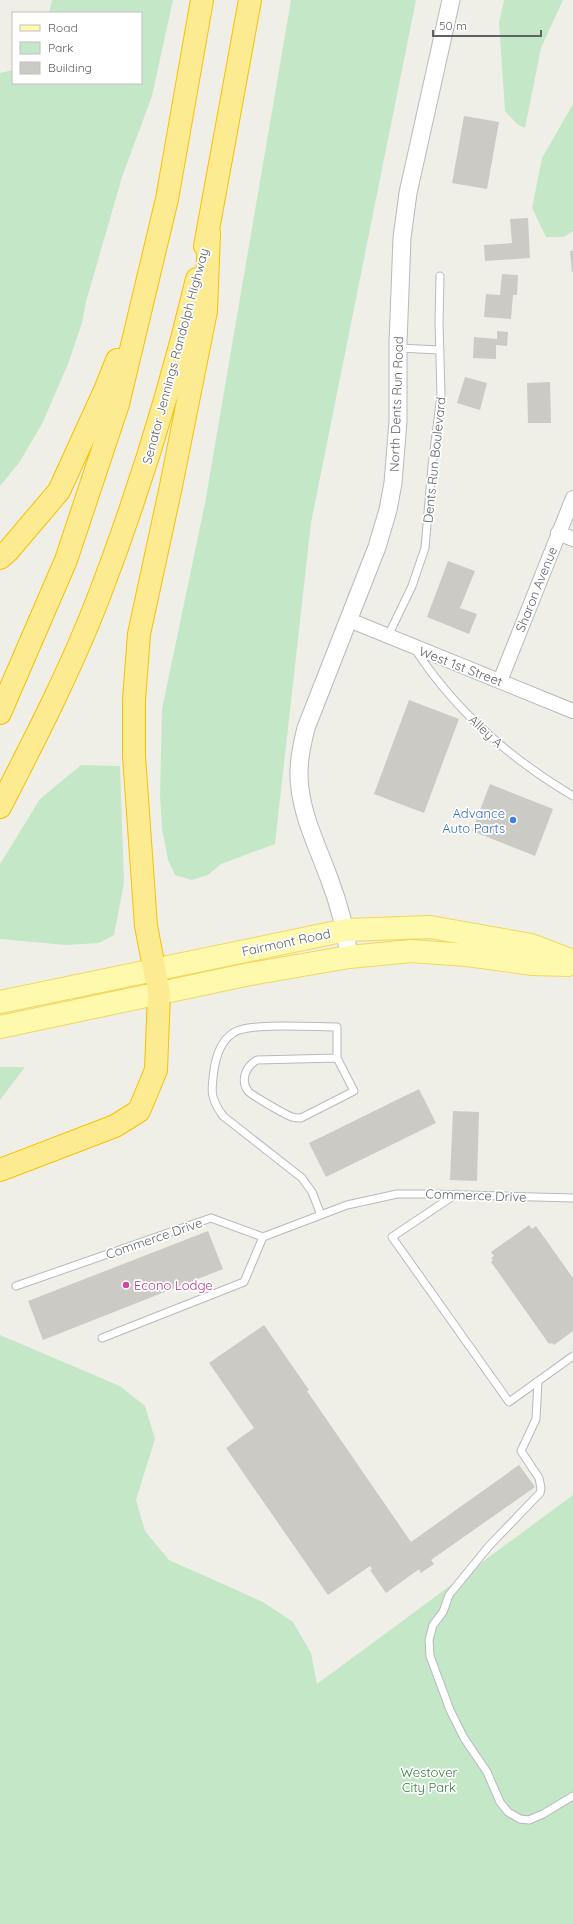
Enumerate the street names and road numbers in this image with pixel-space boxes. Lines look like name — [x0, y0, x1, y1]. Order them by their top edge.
street label: Senator Jennings Randolph Highway — [138, 246, 212, 466]
street label: North Dents Run Road — [386, 336, 406, 472]
street label: Dents Run Boulevard — [419, 396, 449, 524]
street label: Sharon Avenue — [512, 544, 560, 634]
street label: West 1st Street — [417, 643, 505, 689]
street label: Alley A — [466, 711, 507, 751]
street label: Fairmont Road — [240, 925, 332, 959]
street label: Commerce Drive — [425, 1185, 527, 1205]
street label: Commerce Drive — [104, 1214, 204, 1262]

